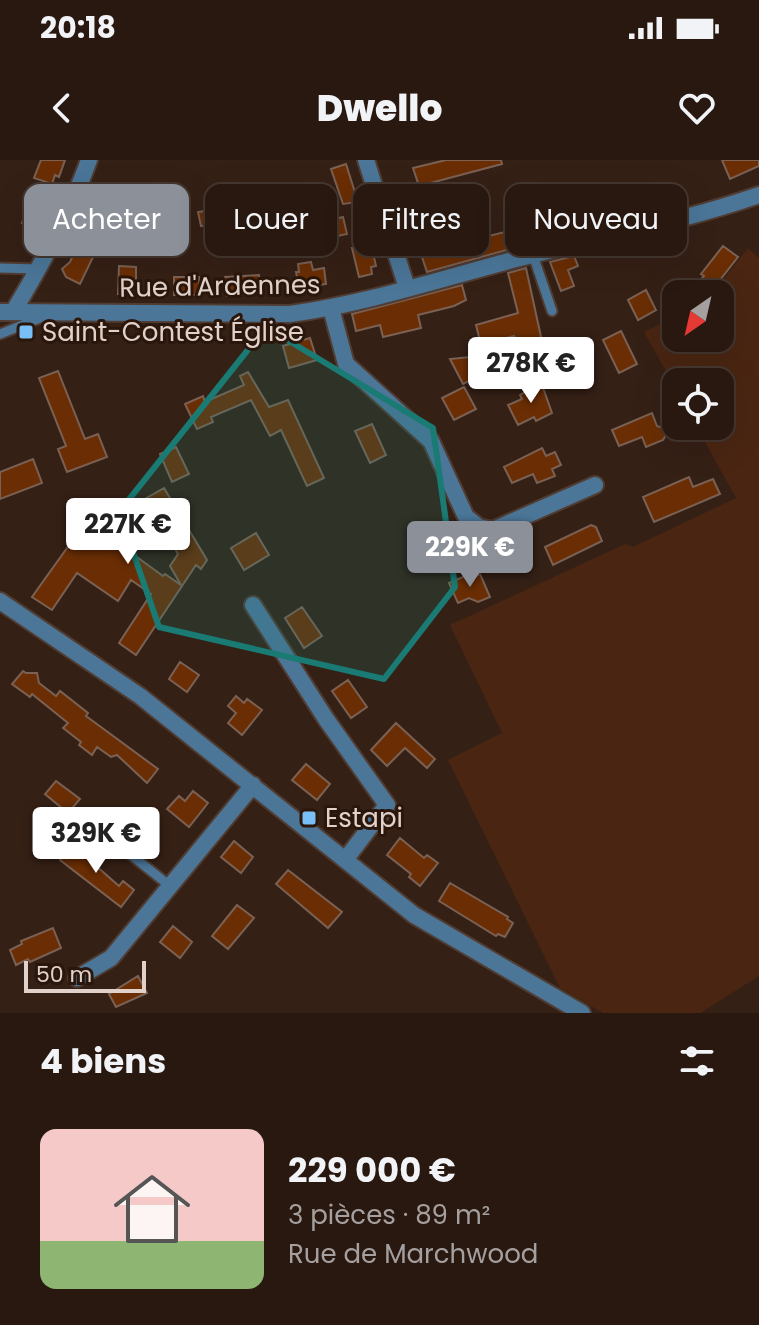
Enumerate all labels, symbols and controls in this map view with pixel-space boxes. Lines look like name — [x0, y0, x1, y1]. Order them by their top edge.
text: 20:18 — [40, 6, 116, 49]
text: Dwello — [317, 83, 442, 134]
icon: back — [40, 86, 84, 130]
icon: heart — [675, 86, 719, 130]
chip: Acheter — [24, 184, 189, 256]
chip: Louer — [205, 184, 337, 256]
chip: Filtres — [353, 184, 489, 256]
chip: Nouveau — [505, 184, 687, 256]
street label: Rue d'Ardennes — [119, 266, 321, 306]
north arrow — [662, 280, 734, 352]
map controls — [662, 280, 734, 440]
place label: Saint-Contest Église — [42, 314, 304, 350]
marker: Saint-Contest Église — [17, 323, 35, 341]
pin: 278K € — [466, 337, 596, 405]
text: 278K € — [486, 345, 576, 381]
button: locate — [662, 368, 734, 440]
pin: 227K € — [63, 498, 193, 566]
text: 227K € — [84, 506, 172, 542]
pin: 229K € — [405, 521, 535, 589]
text: 229K € — [425, 529, 515, 565]
place label: Estapi — [325, 800, 403, 836]
pin: 329K € — [31, 807, 161, 875]
marker: Estapi — [300, 809, 318, 827]
text: 329K € — [51, 815, 141, 851]
scale bar — [24, 957, 146, 993]
text: 50 m — [36, 959, 92, 990]
text: 4 biens — [40, 1037, 166, 1085]
icon: filters — [675, 1039, 719, 1083]
text: 229 000 € — [288, 1146, 456, 1194]
icon: home — [104, 1161, 200, 1257]
text: 3 pièces · 89 m² — [288, 1197, 490, 1233]
text: Rue de Marchwood — [288, 1236, 538, 1272]

